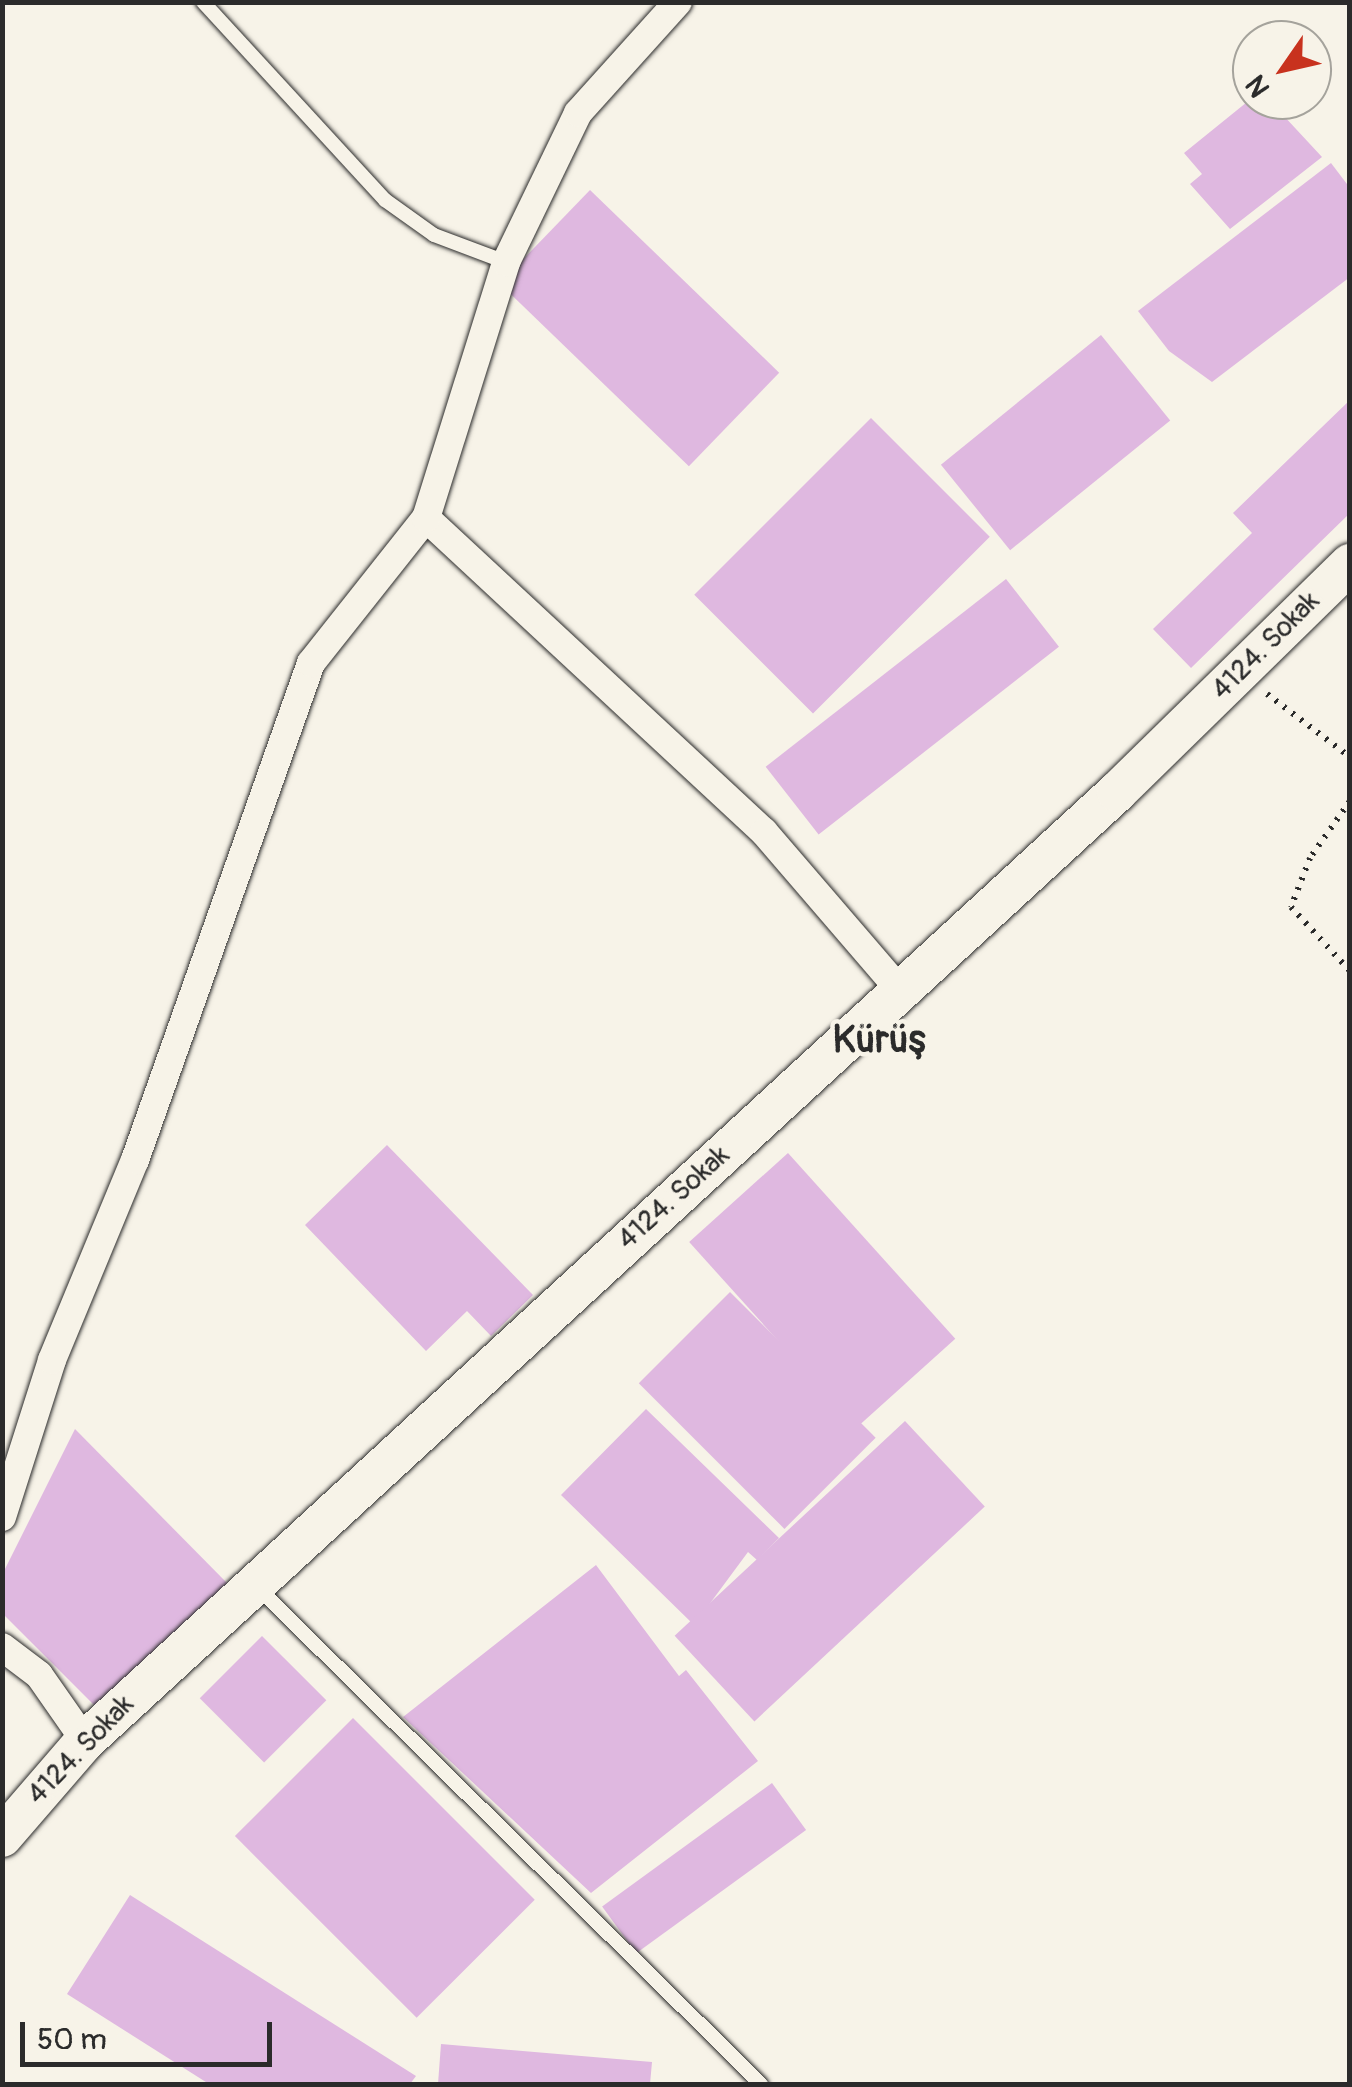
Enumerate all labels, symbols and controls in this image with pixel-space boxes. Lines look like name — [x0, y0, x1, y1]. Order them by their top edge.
north arrow — [1232, 20, 1332, 120]
text: N — [1239, 68, 1278, 104]
street label: 4124. Sokak — [1205, 585, 1327, 707]
district label: Kürüş — [833, 1018, 925, 1064]
street label: 4124. Sokak — [611, 1139, 737, 1257]
street label: 4124. Sokak — [21, 1688, 141, 1812]
scale bar — [25, 2002, 278, 2064]
text: 50 m — [37, 2021, 107, 2058]

